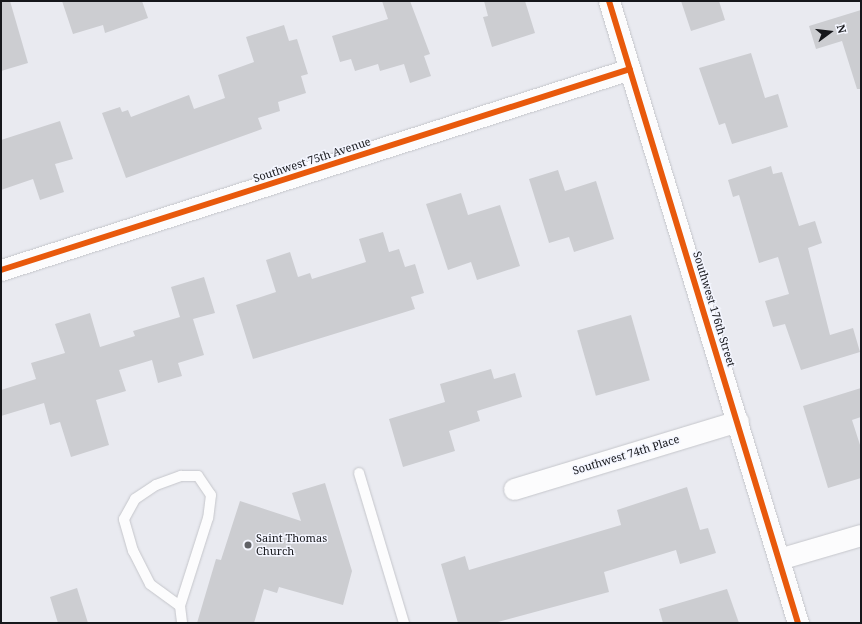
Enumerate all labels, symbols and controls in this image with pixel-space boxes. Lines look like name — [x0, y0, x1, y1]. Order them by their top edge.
north arrow — [810, 12, 850, 52]
text: N — [834, 23, 850, 35]
street label: Southwest 75th Avenue — [252, 135, 372, 185]
street label: Southwest 176th Street — [690, 250, 738, 368]
street label: Southwest 74th Place — [571, 432, 681, 478]
place label: Saint Thomas Church — [256, 532, 327, 558]
marker: Saint Thomas Church — [243, 540, 253, 550]

